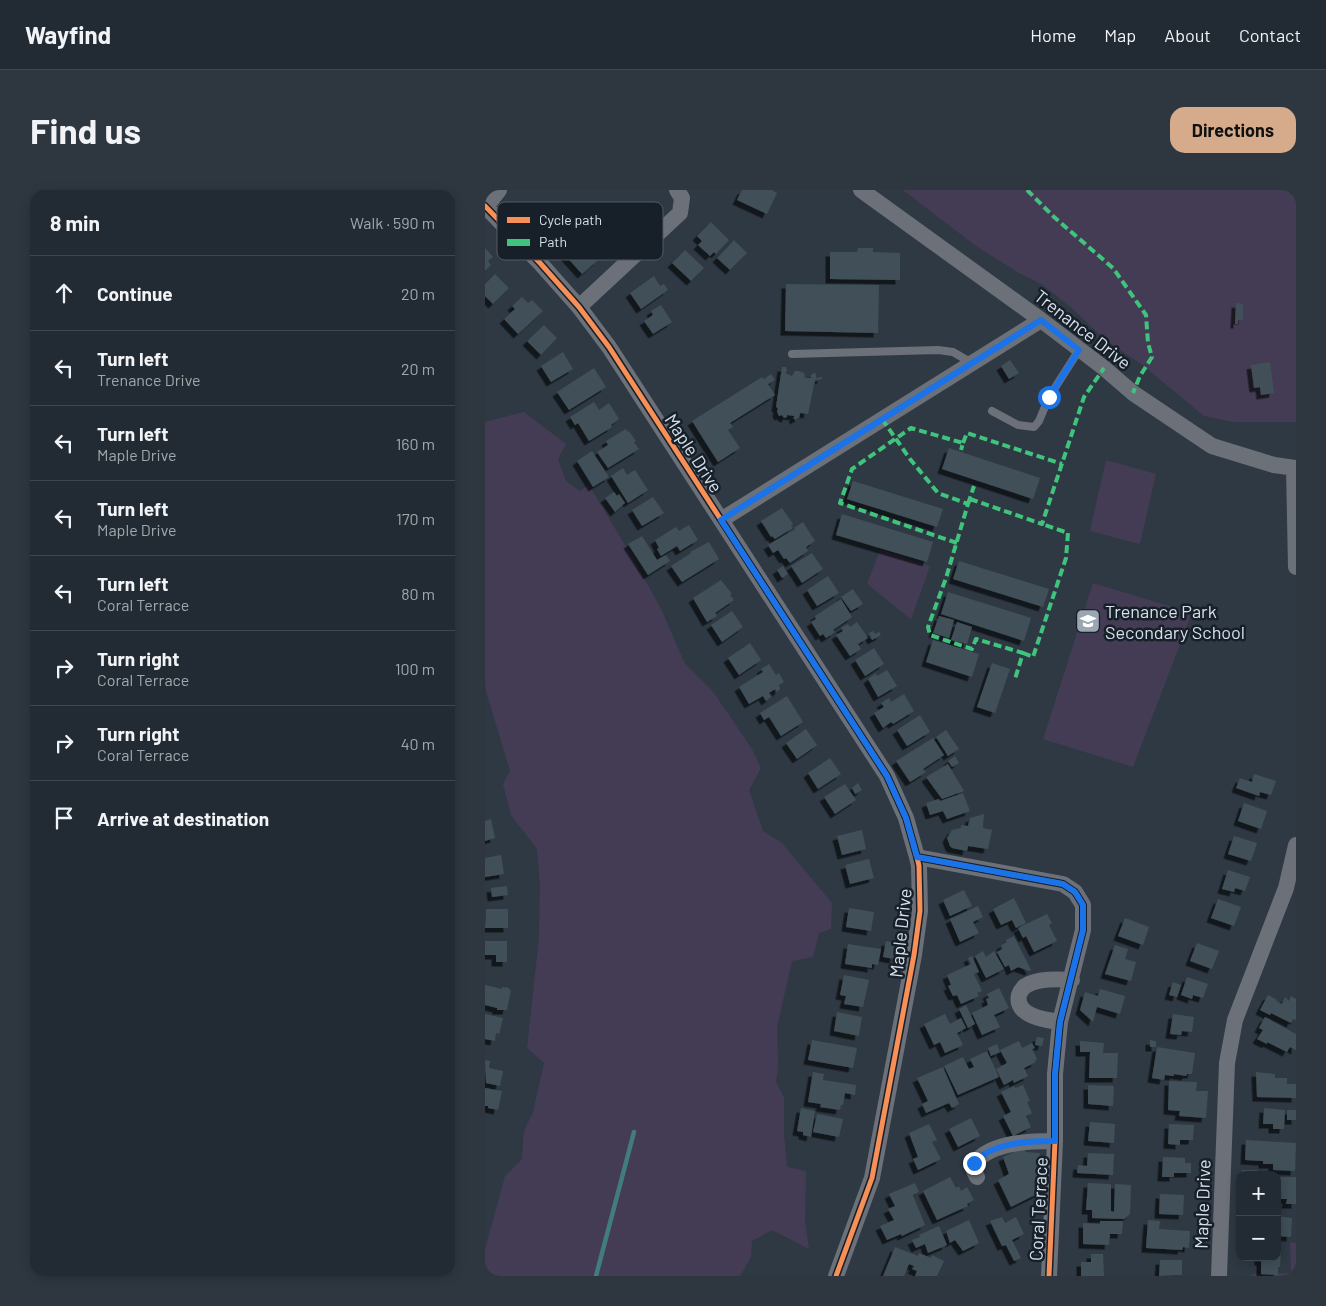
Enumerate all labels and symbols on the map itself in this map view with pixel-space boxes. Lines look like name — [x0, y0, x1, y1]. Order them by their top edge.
legend — [497, 202, 663, 260]
text: Cycle path — [539, 211, 602, 228]
text: Path — [539, 233, 567, 250]
street label: Trenance Drive — [1030, 284, 1136, 374]
route start — [1038, 386, 1061, 409]
street label: Maple Drive — [660, 409, 728, 497]
place label: Trenance Park Secondary School — [1105, 600, 1245, 643]
school or university icon: Trenance Park Secondary School — [1075, 608, 1101, 634]
street label: Maple Drive — [884, 887, 916, 979]
route end — [963, 1152, 986, 1175]
street label: Coral Terrace — [1024, 1157, 1052, 1261]
street label: Maple Drive — [1189, 1159, 1215, 1249]

